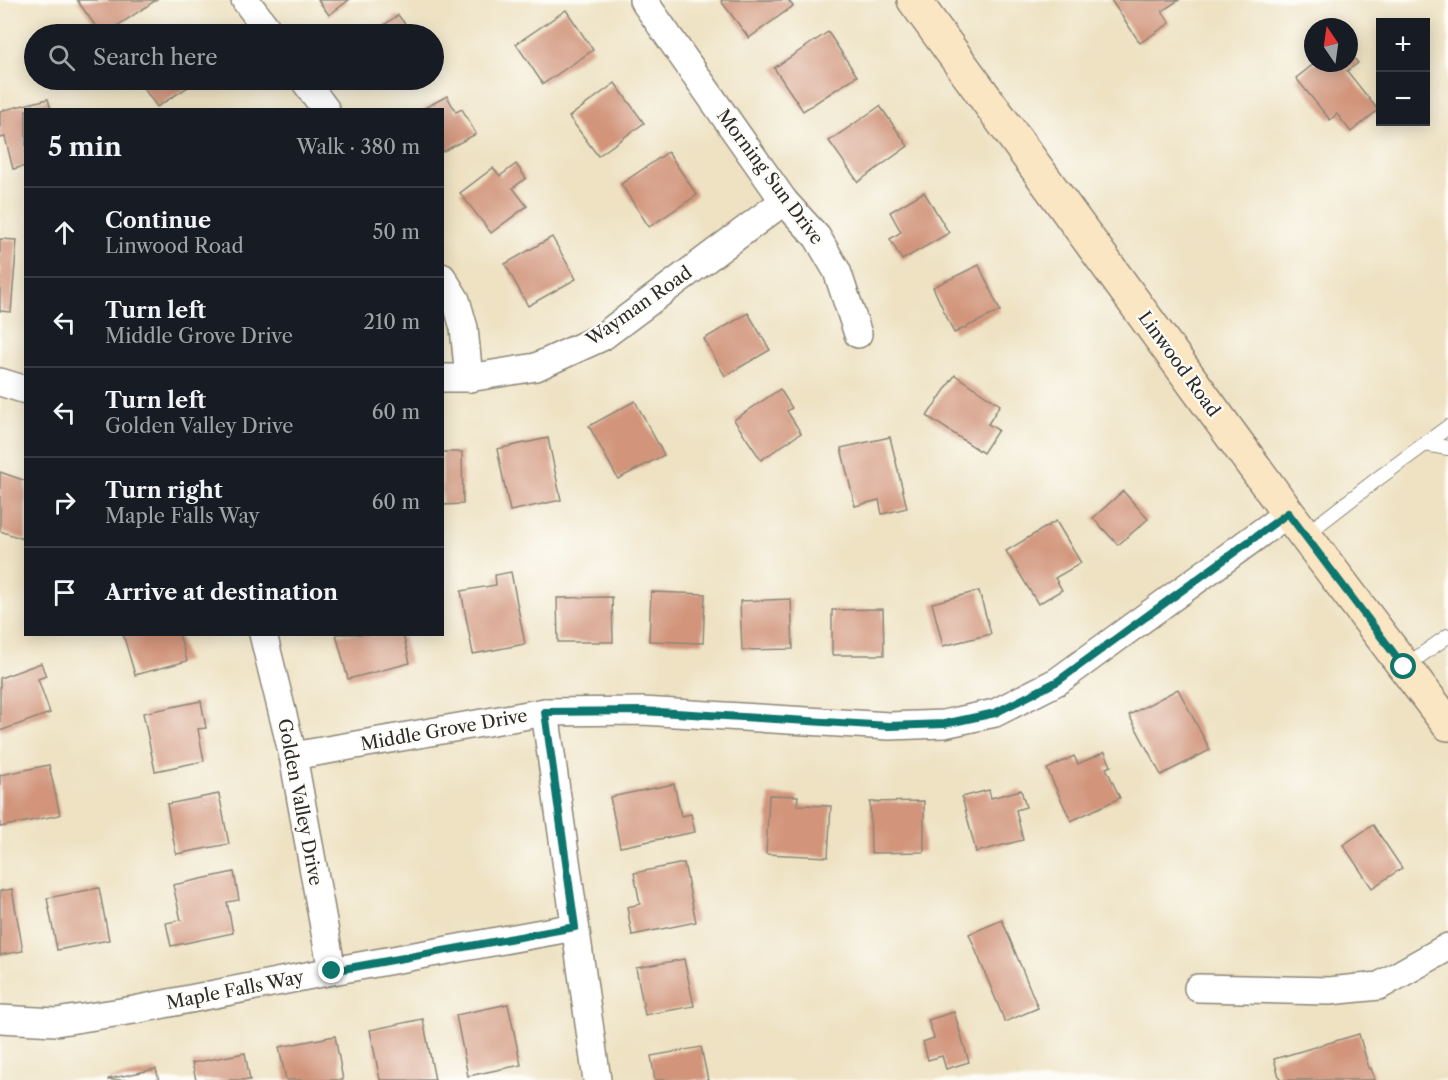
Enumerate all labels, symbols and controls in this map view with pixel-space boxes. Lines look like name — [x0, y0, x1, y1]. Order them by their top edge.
north arrow — [1304, 18, 1358, 72]
map controls — [1376, 18, 1430, 126]
button: + — [1376, 18, 1430, 72]
search box — [24, 24, 444, 90]
icon: search — [45, 41, 78, 74]
text: Search here — [93, 44, 218, 71]
button: − — [1376, 72, 1430, 126]
street label: Morning Sun Drive — [712, 105, 828, 249]
text: 5 min — [48, 131, 122, 163]
text: Walk · 380 m — [296, 135, 420, 159]
text: Continue — [105, 207, 211, 234]
icon: ahead — [48, 216, 81, 249]
text: 50 m — [373, 220, 420, 244]
text: Linwood Road — [105, 234, 244, 258]
street label: Wayman Road — [581, 261, 696, 351]
text: Turn left — [105, 297, 206, 324]
icon: left — [48, 306, 81, 339]
street label: Linwood Road — [1133, 307, 1225, 421]
text: 210 m — [363, 310, 420, 334]
text: Middle Grove Drive — [105, 324, 293, 348]
text: Turn left — [105, 387, 206, 414]
icon: left — [48, 396, 81, 429]
text: 60 m — [372, 400, 420, 424]
text: Golden Valley Drive — [105, 414, 293, 438]
text: Turn right — [105, 477, 223, 504]
icon: right — [48, 486, 81, 519]
text: 60 m — [372, 490, 420, 514]
text: Maple Falls Way — [105, 504, 260, 528]
icon: arrive — [48, 576, 81, 609]
text: Arrive at destination — [105, 579, 338, 606]
route start — [1390, 653, 1416, 679]
street label: Middle Grove Drive — [359, 704, 529, 756]
street label: Golden Valley Drive — [273, 717, 327, 887]
route end — [318, 957, 344, 983]
street label: Maple Falls Way — [165, 966, 306, 1014]

